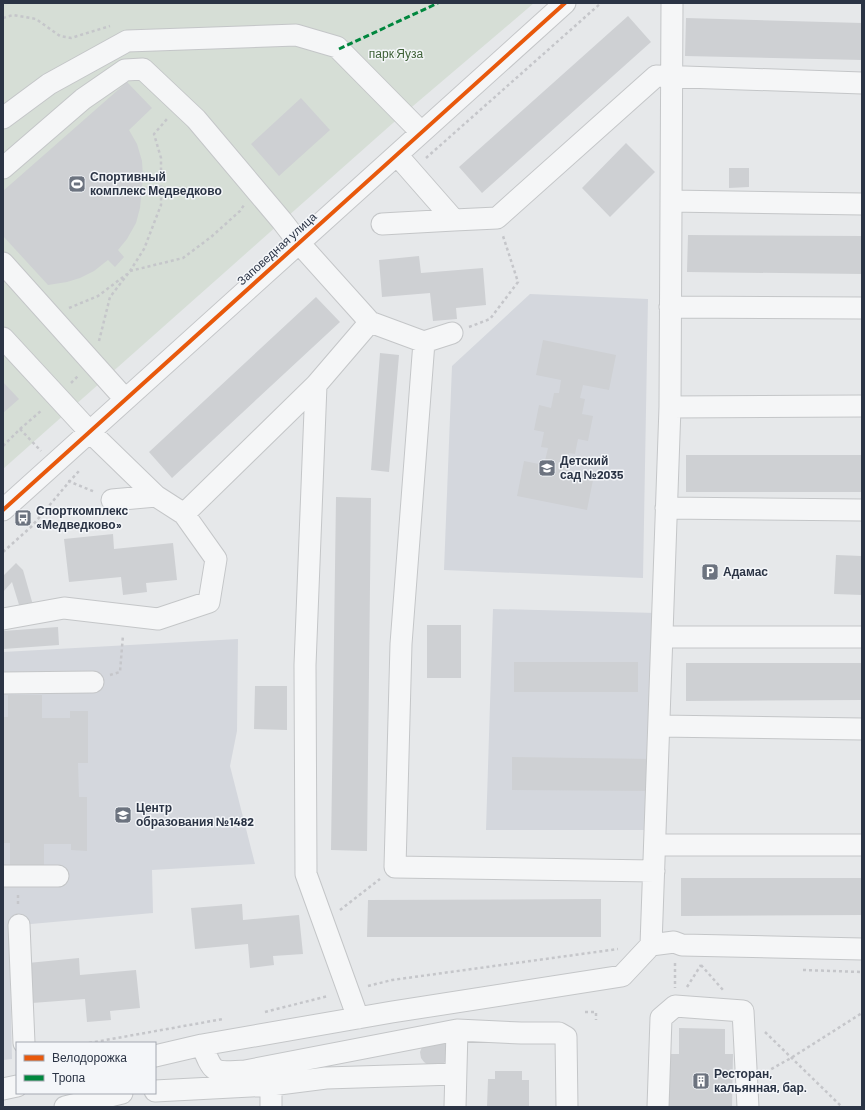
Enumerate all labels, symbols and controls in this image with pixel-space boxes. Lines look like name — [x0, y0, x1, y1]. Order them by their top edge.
park label: парк Яуза — [369, 46, 423, 61]
place label: Спортивный комплекс Медведково — [90, 169, 222, 198]
sports icon: Спортивный комплекс Медведково — [67, 174, 87, 194]
street label: Заповедная улица — [234, 209, 320, 288]
place label: Детский сад №2035 — [560, 453, 624, 482]
school or university icon: Детский сад №2035 — [537, 458, 557, 478]
place label: Спорткомплекс «Медведково» — [36, 503, 128, 532]
bus stop icon: Спорткомплекс «Медведково» — [13, 508, 33, 528]
parking icon: Адамас — [700, 562, 720, 582]
place label: Адамас — [723, 564, 768, 579]
place label: Центр образования №1482 — [136, 800, 254, 829]
school or university icon: Центр образования №1482 — [113, 805, 133, 825]
legend — [16, 1042, 156, 1094]
text: Велодорожка — [52, 1050, 127, 1065]
place label: Ресторан, кальянная, бар. — [714, 1066, 807, 1095]
text: Тропа — [52, 1070, 86, 1085]
building icon: Ресторан, кальянная, бар. — [691, 1071, 711, 1091]

